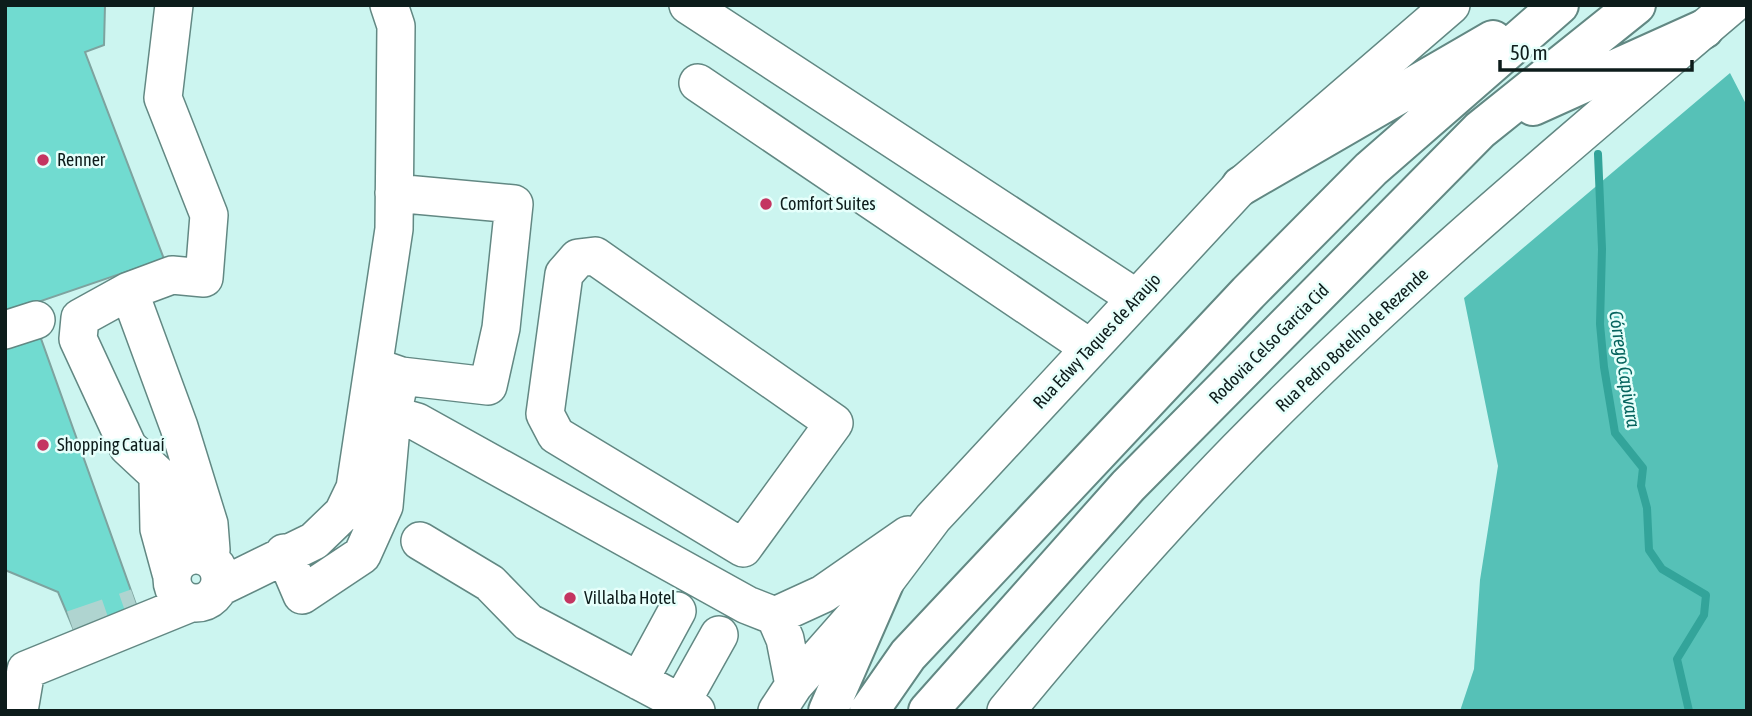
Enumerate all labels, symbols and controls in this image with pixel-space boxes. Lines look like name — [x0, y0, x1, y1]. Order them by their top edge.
scale bar — [1500, 28, 1692, 72]
text: 50 m — [1510, 40, 1548, 64]
place label: Renner — [57, 149, 106, 170]
marker: Renner — [35, 152, 51, 168]
place label: Comfort Suites — [780, 193, 876, 214]
marker: Comfort Suites — [758, 196, 774, 212]
street label: Rua Pedro Botelho de Rezende — [1271, 263, 1432, 416]
street label: Rua Edwy Taques de Araujo — [1029, 269, 1165, 413]
street label: Rodovia Celso Garcia Cid — [1204, 279, 1333, 408]
water label: Córrego Capivara — [1605, 309, 1645, 429]
place label: Shopping Catuaí — [57, 434, 165, 455]
marker: Shopping Catuaí — [35, 437, 51, 453]
place label: Villalba Hotel — [584, 587, 676, 608]
marker: Villalba Hotel — [562, 590, 578, 606]

